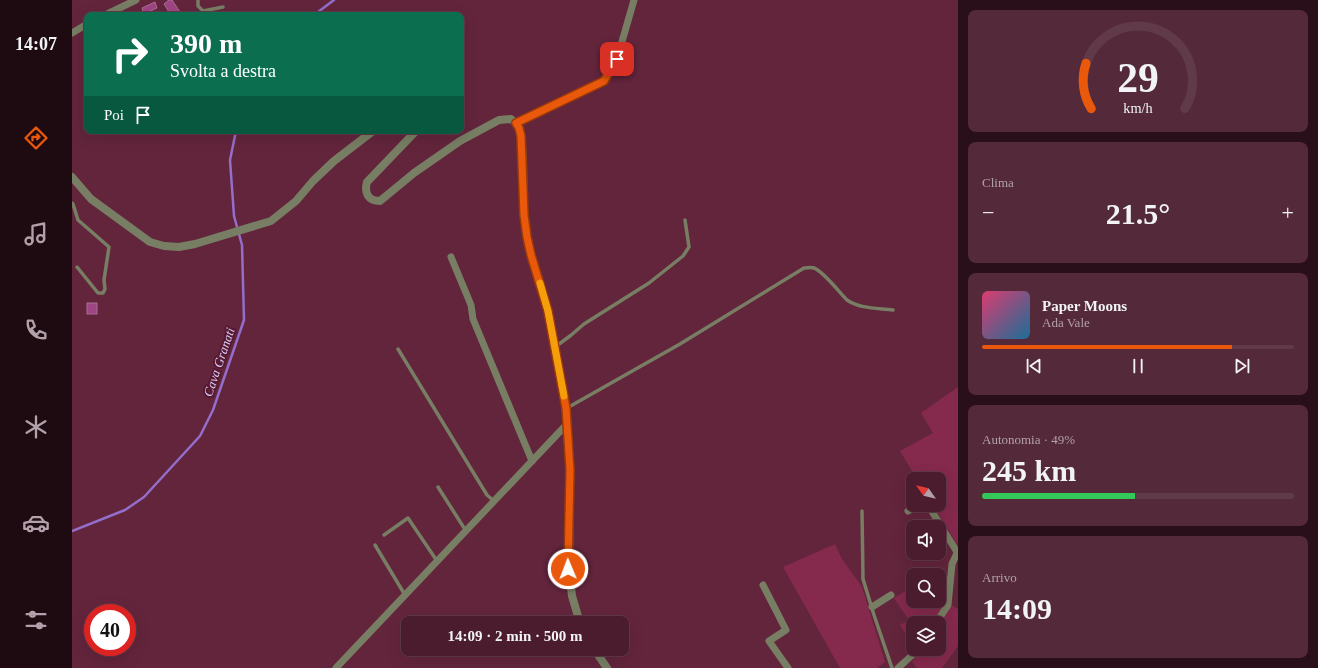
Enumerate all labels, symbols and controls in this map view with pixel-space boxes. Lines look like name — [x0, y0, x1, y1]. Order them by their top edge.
icon: right — [104, 28, 156, 80]
text: 390 m — [170, 28, 242, 59]
text: 14:07 — [15, 34, 57, 54]
pin — [600, 42, 634, 76]
icon: arrive — [606, 48, 628, 70]
text: 29 — [1117, 55, 1159, 101]
text: Svolta a destra — [170, 61, 276, 81]
text: km/h — [1123, 99, 1153, 115]
icon: arrive — [132, 104, 154, 126]
text: Poi — [104, 107, 124, 123]
icon: directions — [22, 124, 50, 152]
text: Clima — [982, 175, 1014, 190]
text: 21.5° — [1106, 197, 1170, 230]
text: − — [982, 200, 994, 225]
text: + — [1282, 200, 1294, 225]
icon: music — [22, 220, 50, 248]
text: Paper Moons — [1042, 298, 1127, 314]
text: Ada Vale — [1042, 315, 1090, 330]
icon: phone — [22, 316, 50, 344]
water label: Cava Granati — [200, 325, 238, 398]
icon: previous — [1023, 355, 1045, 377]
icon: pause — [1127, 355, 1149, 377]
icon: next — [1231, 355, 1253, 377]
icon: climate — [22, 413, 50, 441]
text: Autonomia · 49% — [982, 432, 1075, 447]
text: 245 km — [982, 454, 1076, 487]
north arrow — [906, 472, 946, 512]
map controls — [906, 472, 946, 656]
icon: car — [22, 509, 50, 537]
button: sound — [906, 520, 946, 560]
position arrow — [547, 548, 589, 590]
button: search — [906, 568, 946, 608]
text: Arrivo — [982, 570, 1017, 585]
text: 14:09 — [982, 592, 1052, 625]
speed limit sign: 40 — [84, 604, 136, 656]
icon: filters — [22, 606, 50, 634]
button: layers — [906, 616, 946, 656]
text: 14:09 · 2 min · 500 m — [448, 628, 583, 644]

